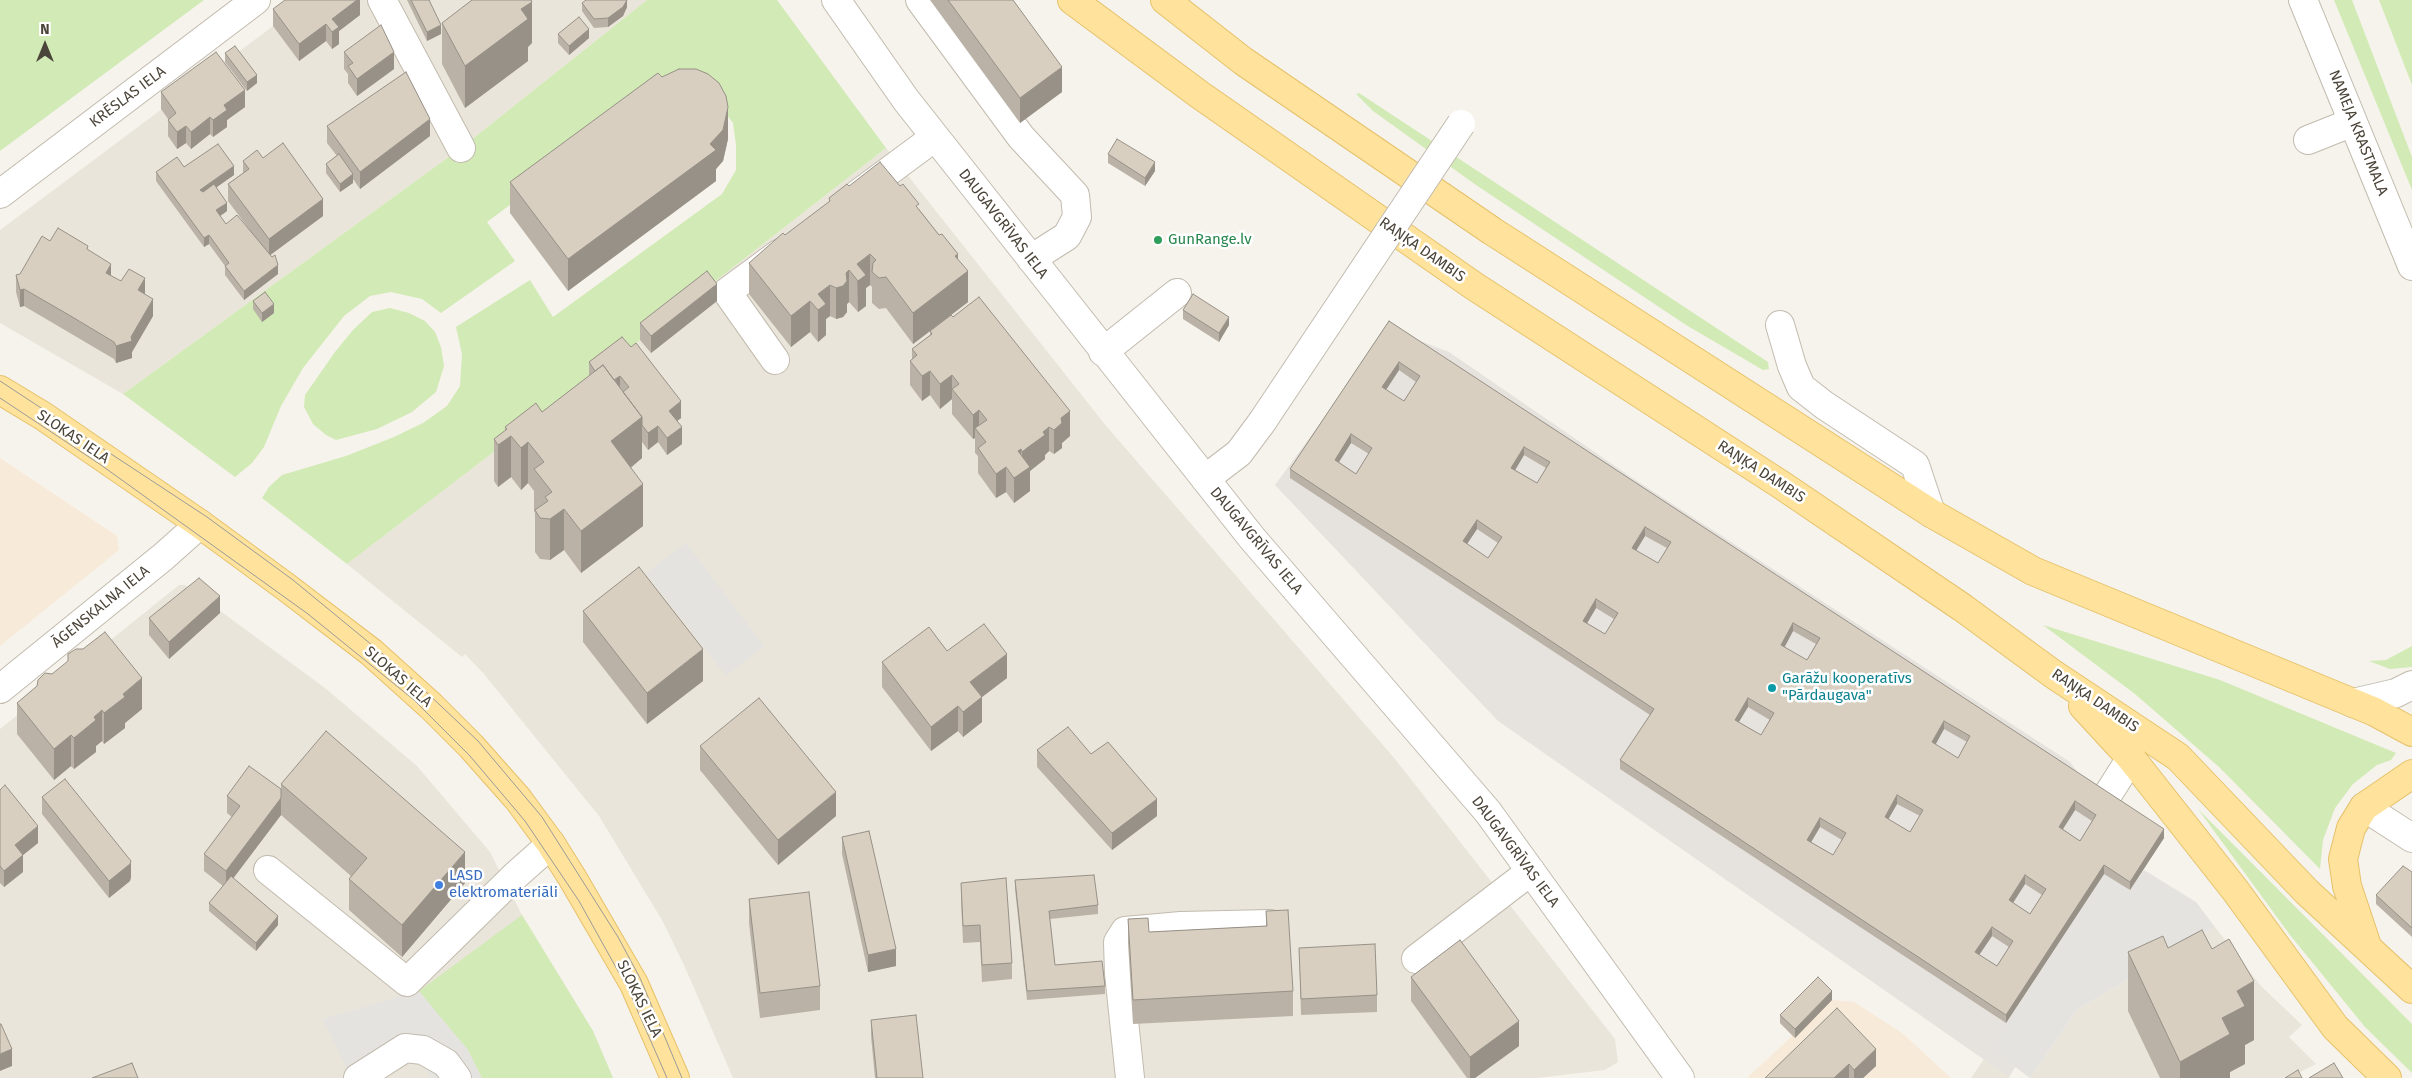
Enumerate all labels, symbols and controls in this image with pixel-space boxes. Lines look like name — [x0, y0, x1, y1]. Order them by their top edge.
north arrow — [20, 20, 70, 70]
text: N — [40, 21, 50, 38]
street label: KRĒSLAS IELA — [86, 63, 170, 131]
street label: NAMEJA KRASTMALA — [2325, 68, 2391, 198]
street label: DAUGAVGRĪVAS IELA — [955, 166, 1051, 282]
street label: RAŅĶA DAMBIS — [1376, 214, 1468, 286]
place label: GunRange.lv — [1168, 231, 1252, 249]
marker: GunRange.lv — [1152, 234, 1164, 246]
street label: SLOKAS IELA — [33, 406, 113, 468]
street label: RAŅĶA DAMBIS — [1714, 437, 1808, 507]
street label: DAUGAVGRĪVAS IELA — [1206, 484, 1306, 598]
street label: ĀGENSKALNA IELA — [48, 562, 154, 652]
street label: SLOKAS IELA — [361, 643, 435, 711]
street label: RAŅĶA DAMBIS — [2048, 665, 2142, 737]
place label: Garāžu kooperatīvs "Pārdaugava" — [1782, 670, 1912, 705]
marker: Garāžu kooperatīvs "Pārdaugava" — [1766, 682, 1778, 694]
street label: DAUGAVGRĪVAS IELA — [1467, 793, 1563, 911]
place label: LASD elektromateriāli — [449, 867, 558, 902]
marker: LASD elektromateriāli — [433, 879, 445, 891]
street label: SLOKAS IELA — [613, 958, 665, 1040]

